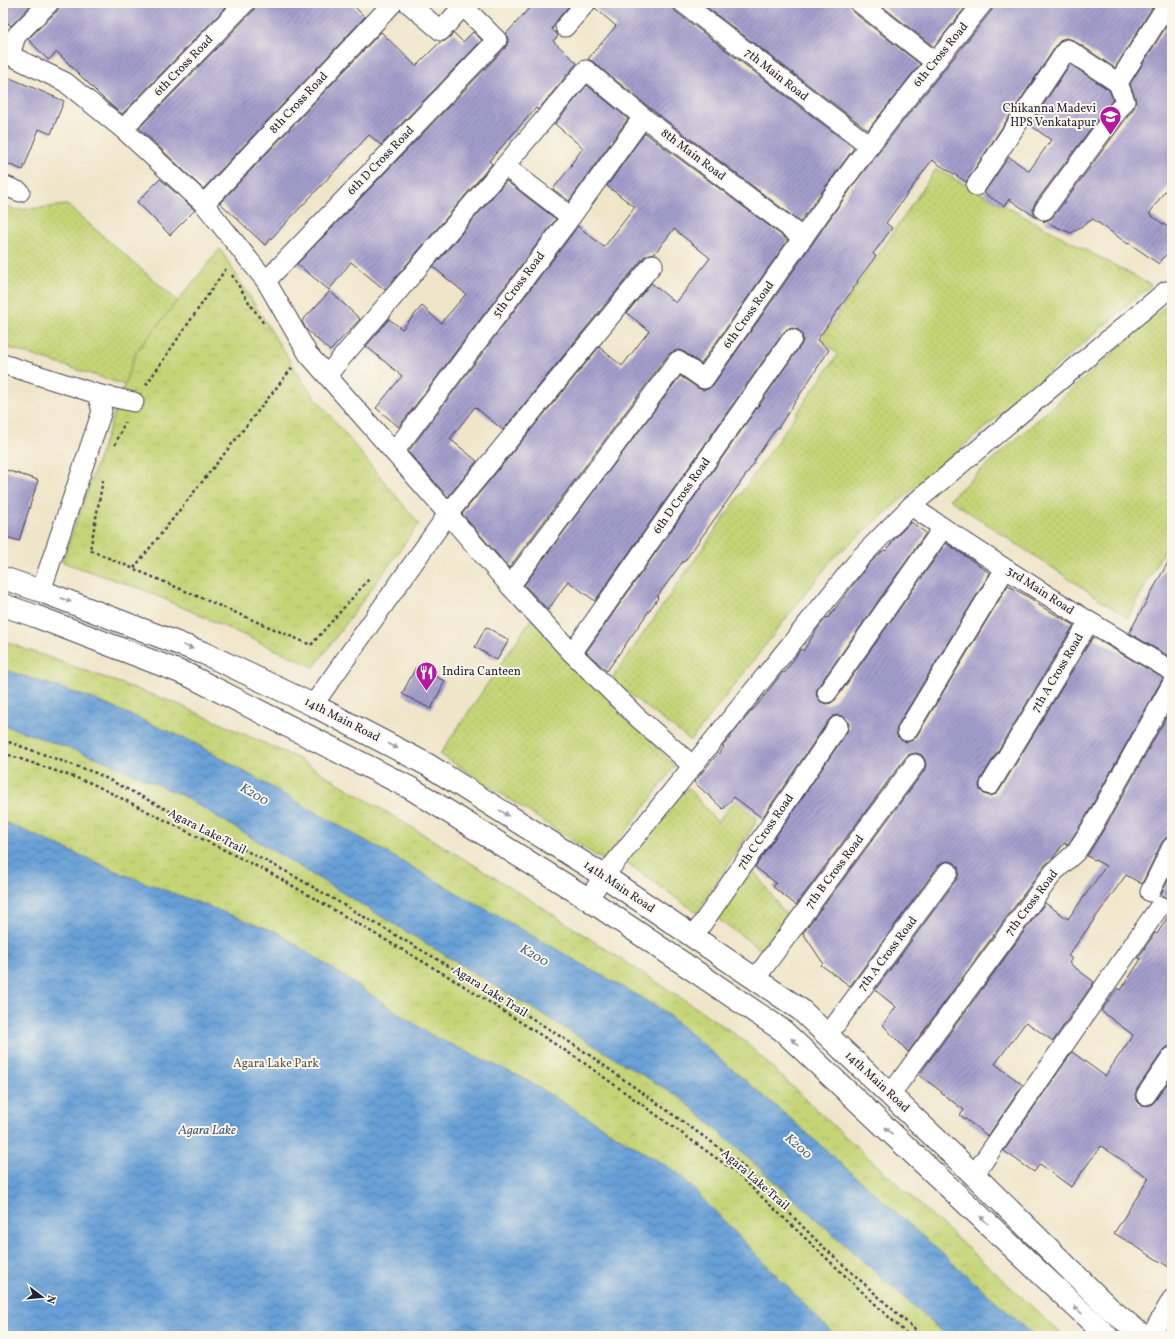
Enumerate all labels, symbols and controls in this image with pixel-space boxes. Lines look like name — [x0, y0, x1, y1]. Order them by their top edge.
street label: 6th Cross Road — [910, 19, 972, 91]
street label: 6th Cross Road — [151, 32, 217, 100]
street label: 7th Main Road — [741, 45, 811, 105]
street label: 8th Cross Road — [266, 69, 332, 137]
place label: Chikanna Madevi HPS Venkatapur — [1003, 101, 1096, 131]
school or university icon: Chikanna Madevi HPS Venkatapur — [1098, 103, 1124, 136]
street label: 6th D Cross Road — [344, 123, 418, 199]
street label: 8th Main Road — [657, 125, 729, 185]
street label: 5th Cross Road — [489, 249, 549, 321]
street label: 6th Cross Road — [720, 278, 778, 352]
street label: 6th D Cross Road — [650, 454, 714, 537]
street label: 3rd Main Road — [1003, 563, 1077, 619]
one-way arrow — [61, 598, 73, 604]
street label: 7th A Cross Road — [1028, 630, 1088, 715]
one-way arrow — [182, 644, 194, 650]
restaurant icon: Indira Canteen — [414, 659, 440, 692]
place label: Indira Canteen — [442, 664, 521, 680]
street label: 14th Main Road — [301, 694, 383, 746]
one-way arrow — [387, 743, 398, 750]
water label: K200 — [236, 780, 272, 810]
street label: 7th C Cross Road — [734, 791, 798, 873]
street label: Agara Lake Trail — [165, 805, 249, 859]
one-way arrow — [499, 809, 509, 817]
street label: 7th B Cross Road — [802, 832, 868, 912]
street label: 14th Main Road — [580, 857, 658, 917]
street label: 7th Cross Road — [1002, 867, 1062, 939]
street label: 7th A Cross Road — [855, 913, 921, 995]
water label: K200 — [516, 941, 552, 971]
street label: Agara Lake Trail — [450, 963, 531, 1022]
one-way arrow — [790, 1037, 800, 1047]
street label: 14th Main Road — [841, 1048, 913, 1116]
park label: Agara Lake Park — [233, 1056, 319, 1072]
water label: Agara Lake — [177, 1122, 236, 1140]
one-way arrow — [884, 1126, 894, 1136]
water label: K200 — [781, 1130, 815, 1164]
street label: Agara Lake Trail — [717, 1146, 793, 1214]
one-way arrow — [979, 1216, 989, 1225]
north arrow — [22, 1277, 62, 1317]
text: N — [42, 1293, 58, 1305]
one-way arrow — [1073, 1305, 1083, 1315]

